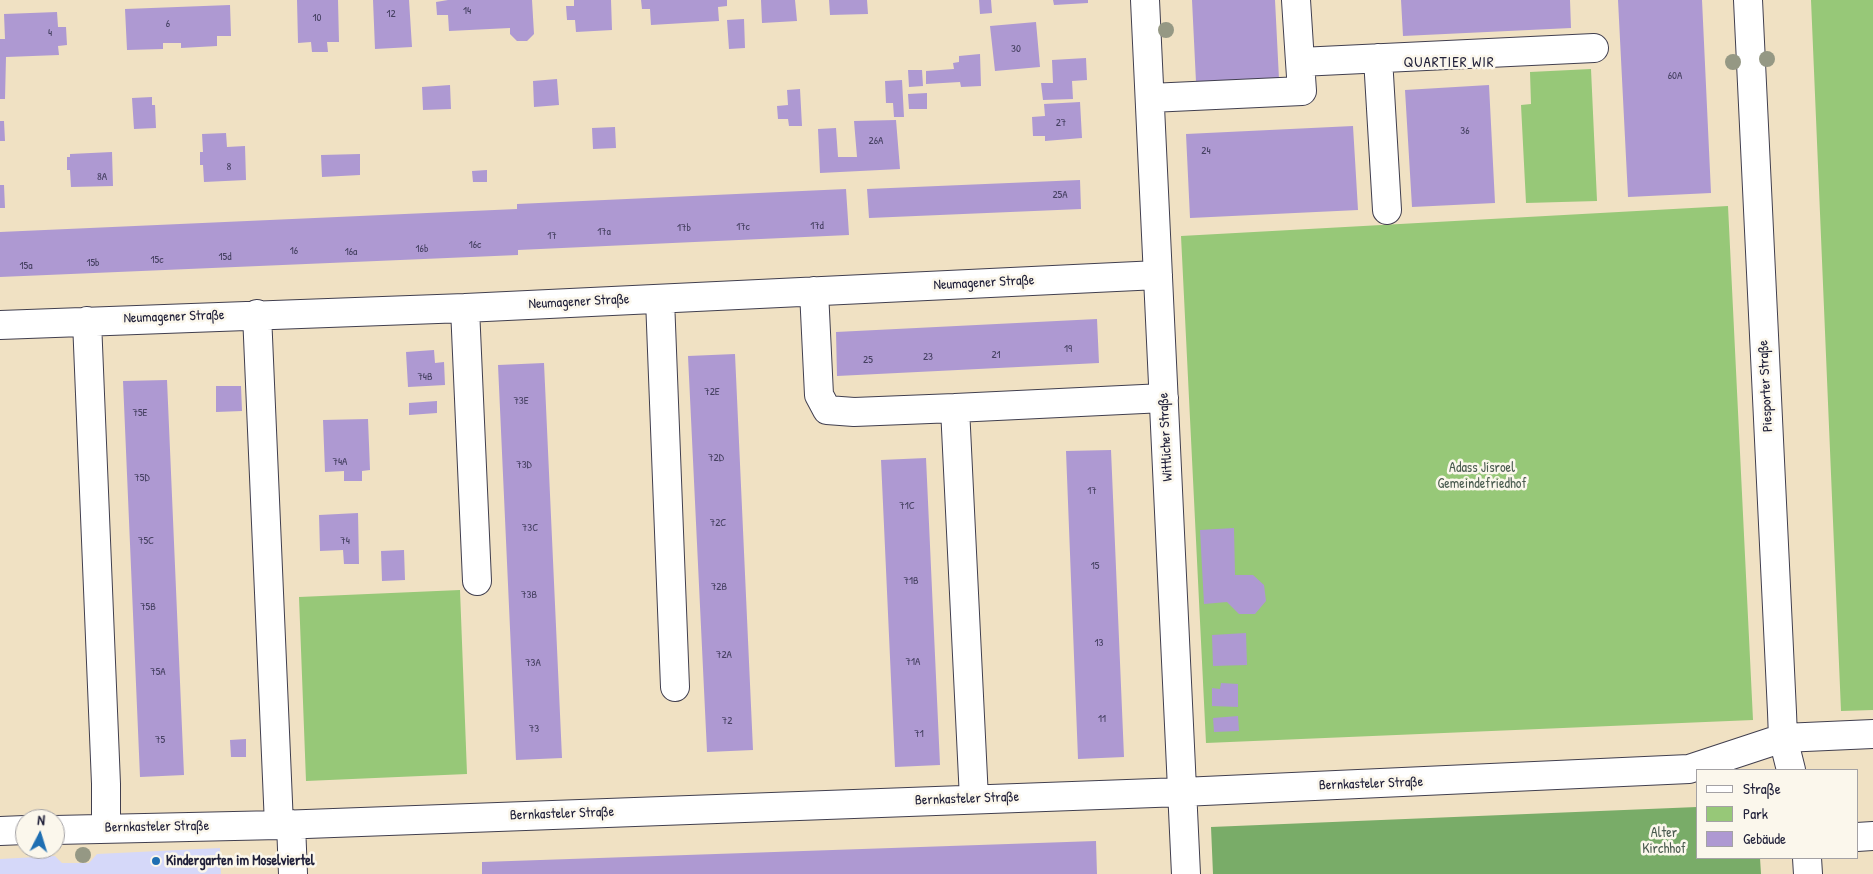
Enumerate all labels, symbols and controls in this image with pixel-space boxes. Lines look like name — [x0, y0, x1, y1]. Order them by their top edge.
house number: 14 — [463, 4, 471, 18]
house number: 12 — [386, 7, 396, 21]
house number: 10 — [313, 11, 321, 25]
house number: 6 — [166, 17, 170, 31]
house number: 4 — [48, 26, 52, 40]
house number: 30 — [1011, 42, 1021, 56]
district label: QUARTIER WIR — [1402, 54, 1496, 72]
house number: 60A — [1668, 69, 1682, 83]
house number: 27 — [1056, 116, 1066, 130]
house number: 36 — [1460, 124, 1470, 138]
house number: 26A — [869, 134, 883, 148]
house number: 24 — [1201, 144, 1211, 158]
house number: 8 — [227, 160, 231, 174]
house number: 8A — [97, 170, 107, 184]
house number: 25A — [1052, 188, 1068, 202]
house number: 17d — [810, 219, 824, 233]
house number: 17c — [736, 220, 750, 234]
house number: 17b — [677, 221, 691, 235]
house number: 17a — [597, 225, 611, 239]
house number: 17 — [547, 229, 557, 243]
house number: 16c — [469, 238, 481, 252]
house number: 16b — [416, 242, 428, 256]
house number: 16 — [290, 244, 298, 258]
house number: 16a — [345, 245, 357, 259]
house number: 15d — [219, 250, 231, 264]
house number: 15c — [151, 253, 163, 267]
house number: 15b — [86, 256, 100, 270]
house number: 15a — [20, 259, 32, 273]
street label: Neumagener Straße — [933, 272, 1035, 294]
street label: Neumagener Straße — [528, 291, 630, 313]
street label: Neumagener Straße — [123, 307, 225, 327]
street label: Piesporter Straße — [1755, 340, 1777, 432]
house number: 19 — [1064, 342, 1072, 356]
house number: 21 — [991, 348, 1001, 362]
house number: 23 — [923, 350, 933, 364]
house number: 25 — [863, 353, 873, 367]
house number: 74B — [417, 370, 433, 384]
house number: 72E — [704, 385, 720, 399]
street label: Wittlicher Straße — [1155, 392, 1177, 482]
house number: 73E — [513, 394, 529, 408]
house number: 75E — [133, 406, 147, 420]
house number: 72D — [708, 451, 724, 465]
house number: 74A — [333, 455, 347, 469]
house number: 73D — [516, 458, 532, 472]
park label: Adass Jisroel Gemeindefriedhof — [1437, 460, 1527, 492]
house number: 75D — [134, 471, 150, 485]
house number: 17 — [1087, 484, 1097, 498]
house number: 71C — [899, 499, 915, 513]
house number: 72C — [710, 516, 726, 530]
house number: 73C — [522, 521, 538, 535]
house number: 75C — [138, 534, 154, 548]
house number: 74 — [340, 534, 350, 548]
house number: 15 — [1091, 559, 1099, 573]
house number: 71B — [903, 574, 919, 588]
house number: 72B — [711, 580, 727, 594]
house number: 73B — [521, 588, 537, 602]
house number: 75B — [140, 600, 156, 614]
house number: 13 — [1095, 636, 1103, 650]
house number: 72A — [716, 648, 732, 662]
house number: 71A — [906, 655, 920, 669]
house number: 73A — [525, 656, 541, 670]
house number: 75A — [150, 665, 166, 679]
house number: 11 — [1098, 712, 1106, 726]
house number: 72 — [722, 714, 732, 728]
house number: 73 — [529, 722, 539, 736]
house number: 71 — [914, 727, 924, 741]
house number: 75 — [155, 733, 165, 747]
legend — [1696, 769, 1858, 859]
street label: Bernkasteler Straße — [1319, 774, 1423, 794]
text: Straße — [1743, 778, 1781, 799]
street label: Bernkasteler Straße — [915, 789, 1019, 809]
text: Park — [1743, 803, 1768, 824]
street label: Bernkasteler Straße — [510, 804, 614, 824]
north arrow — [15, 809, 65, 859]
text: N — [37, 810, 46, 829]
street label: Bernkasteler Straße — [105, 818, 209, 836]
park label: Alter Kirchhof — [1642, 825, 1686, 858]
text: Gebäude — [1743, 828, 1786, 849]
place label: Kindergarten im Moselviertel — [166, 853, 315, 869]
marker: Kindergarten im Moselviertel — [150, 855, 162, 867]

